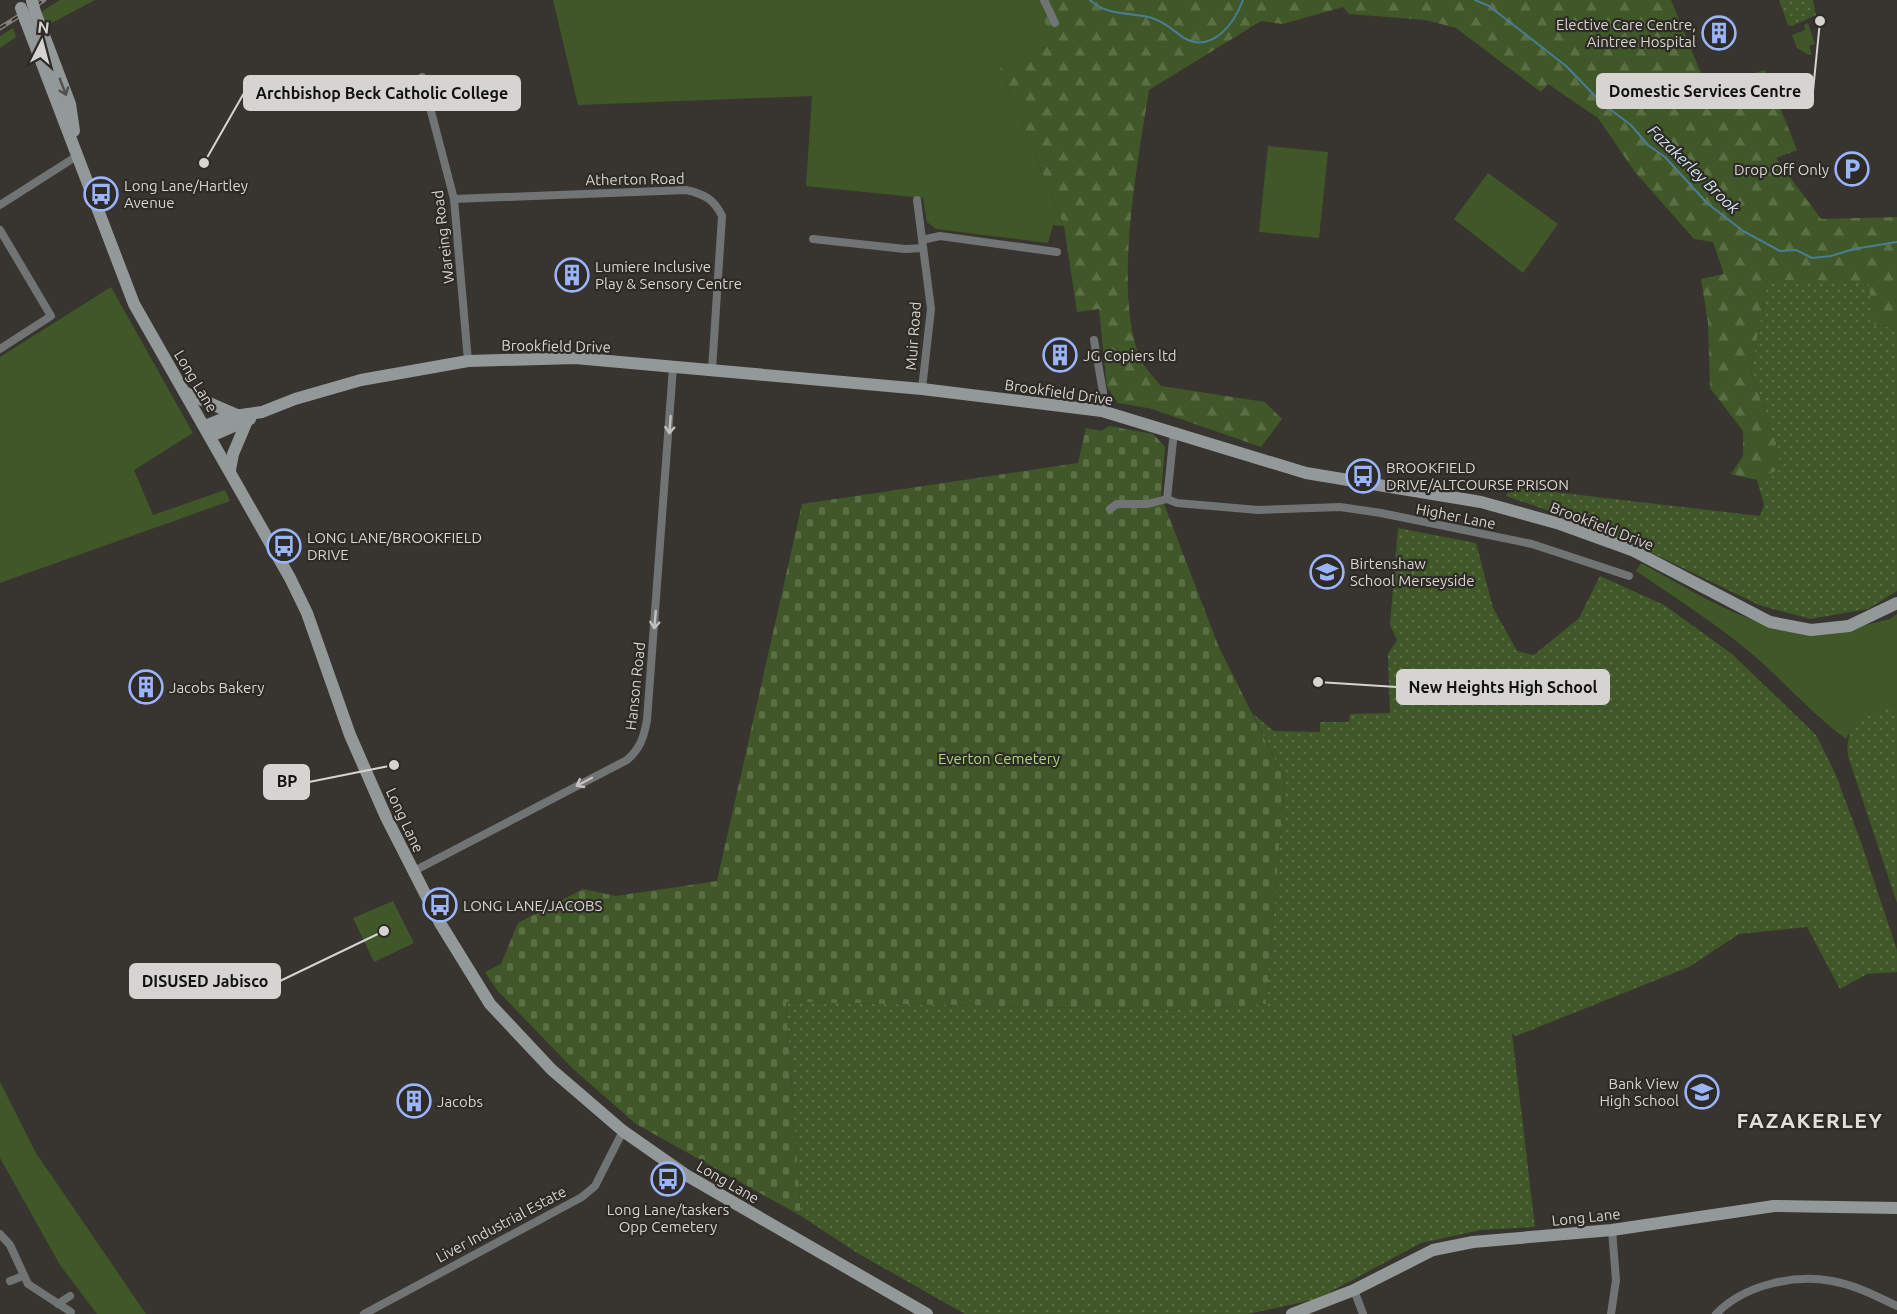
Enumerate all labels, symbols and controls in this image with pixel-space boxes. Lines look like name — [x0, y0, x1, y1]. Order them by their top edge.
north arrow — [12, 12, 72, 72]
building icon: Elective Care Centre, Aintree Hospital — [1701, 15, 1737, 51]
place label: Elective Care Centre, Aintree Hospital — [1556, 16, 1696, 50]
text: N — [37, 18, 50, 37]
callout: Domestic Services Centre — [1597, 74, 1813, 108]
callout: Archbishop Beck Catholic College — [244, 76, 520, 110]
one-way arrow — [58, 77, 69, 95]
text: Domestic Services Centre — [1609, 82, 1801, 100]
text: Archbishop Beck Catholic College — [256, 84, 508, 102]
water label: Fazakerley Brook — [1645, 121, 1744, 218]
parking icon: Drop Off Only — [1834, 151, 1870, 187]
place label: Drop Off Only — [1734, 161, 1829, 178]
street label: Atherton Road — [585, 170, 685, 188]
bus stop icon: Long Lane/Hartley Avenue — [83, 176, 119, 212]
place label: Long Lane/Hartley Avenue — [124, 177, 248, 211]
street label: Wareing Road — [429, 189, 457, 285]
building icon: Lumiere Inclusive Play & Sensory Centre — [554, 257, 590, 293]
place label: Lumiere Inclusive Play & Sensory Centre — [595, 258, 742, 292]
street label: Muir Road — [902, 301, 924, 371]
street label: Brookfield Drive — [501, 337, 611, 355]
building icon: JG Copiers ltd — [1042, 337, 1078, 373]
street label: Long Lane — [171, 347, 221, 415]
place label: JG Copiers ltd — [1083, 347, 1177, 364]
street label: Brookfield Drive — [1004, 376, 1114, 408]
one-way arrow — [664, 415, 675, 435]
bus stop icon: BROOKFIELD DRIVE/ALTCOURSE PRISON — [1345, 458, 1381, 494]
place label: BROOKFIELD DRIVE/ALTCOURSE PRISON — [1386, 459, 1569, 493]
street label: Brookfield Drive — [1548, 498, 1656, 554]
street label: Higher Lane — [1415, 500, 1497, 532]
bus stop icon: LONG LANE/BROOKFIELD DRIVE — [266, 528, 302, 564]
place label: LONG LANE/BROOKFIELD DRIVE — [307, 529, 482, 563]
school or university icon: Birtenshaw School Merseyside — [1309, 554, 1345, 590]
place label: Birtenshaw School Merseyside — [1350, 555, 1475, 589]
one-way arrow — [649, 609, 660, 629]
street label: Hanson Road — [622, 641, 648, 731]
building icon: Jacobs Bakery — [128, 669, 164, 705]
callout: New Heights High School — [1397, 670, 1609, 704]
text: New Heights High School — [1409, 678, 1598, 696]
place label: Jacobs Bakery — [169, 679, 265, 696]
park label: Everton Cemetery — [938, 750, 1060, 767]
callout: BP — [264, 765, 309, 799]
text: BP — [277, 772, 297, 790]
one-way arrow — [576, 777, 594, 788]
street label: Long Lane — [383, 785, 427, 855]
bus stop icon: LONG LANE/JACOBS — [422, 887, 458, 923]
place label: LONG LANE/JACOBS — [463, 897, 603, 914]
callout: DISUSED Jabisco — [130, 964, 280, 998]
text: DISUSED Jabisco — [142, 972, 268, 990]
school or university icon: Bank View High School — [1684, 1074, 1720, 1110]
place label: Bank View High School — [1599, 1075, 1679, 1109]
building icon: Jacobs — [396, 1083, 432, 1119]
place label: Jacobs — [437, 1093, 483, 1110]
district label: FAZAKERLEY — [1737, 1108, 1883, 1132]
street label: Long Lane — [694, 1157, 762, 1207]
bus stop icon: Long Lane/taskers Opp Cemetery — [650, 1161, 686, 1197]
street label: Liver Industrial Estate — [433, 1182, 569, 1266]
place label: Long Lane/taskers Opp Cemetery — [607, 1201, 729, 1235]
street label: Long Lane — [1551, 1205, 1621, 1229]

